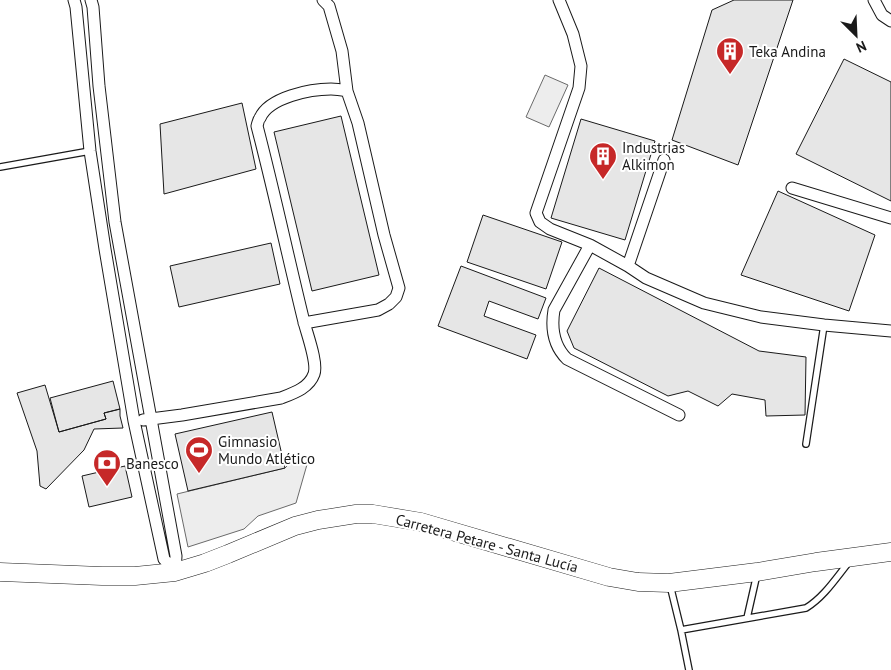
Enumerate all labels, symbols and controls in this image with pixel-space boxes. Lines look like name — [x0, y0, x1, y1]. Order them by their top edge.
north arrow — [831, 10, 881, 60]
building icon: Teka Andina — [715, 36, 745, 75]
text: N — [853, 37, 869, 57]
place label: Teka Andina — [749, 42, 826, 61]
place label: Industrias Alkimon — [622, 138, 685, 174]
building icon: Industrias Alkimon — [588, 141, 618, 180]
place label: Gimnasio Mundo Atlético — [218, 432, 315, 468]
sports icon: Gimnasio Mundo Atlético — [184, 435, 214, 474]
bank icon: Banesco — [92, 448, 122, 487]
place label: Banesco — [126, 454, 179, 473]
street label: Carretera Petare - Santa Lucía — [394, 509, 580, 577]

